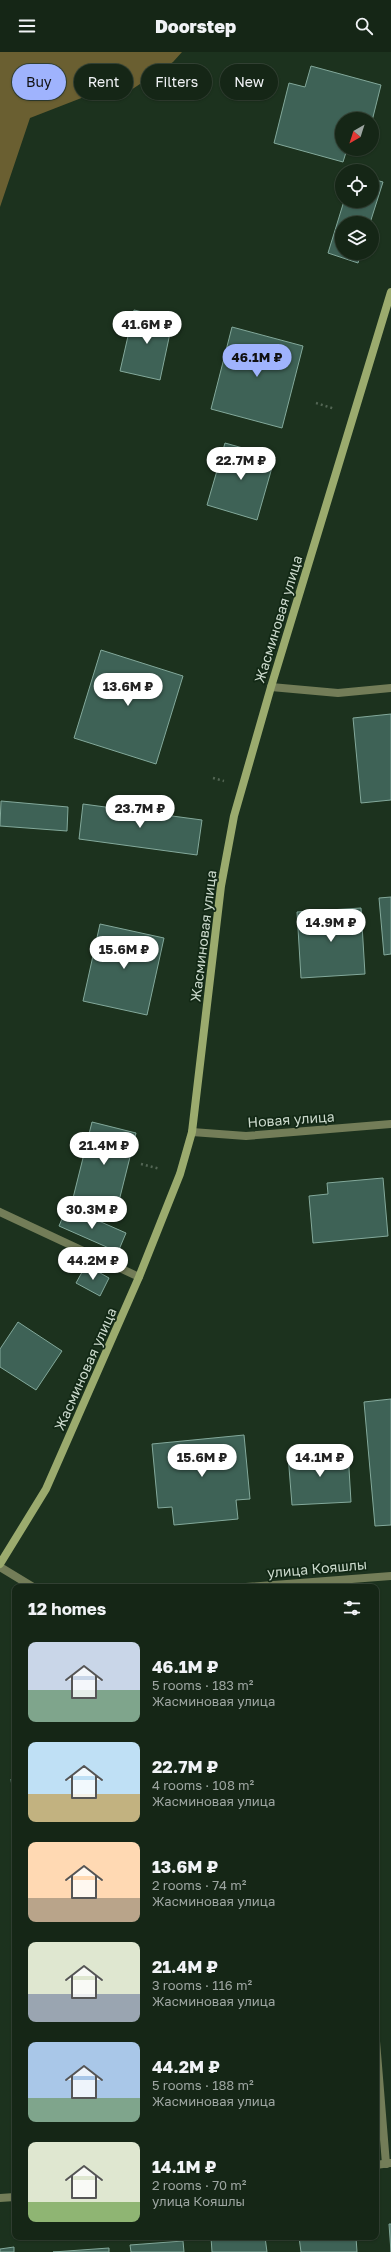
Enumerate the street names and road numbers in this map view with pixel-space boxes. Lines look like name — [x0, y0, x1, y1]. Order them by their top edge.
street label: Жасминовая улица — [250, 553, 306, 685]
street label: Жасминовая улица — [186, 869, 220, 1003]
street label: Новая улица — [247, 1107, 335, 1131]
street label: Жасминовая улица — [50, 1305, 120, 1433]
street label: улица Кояшлы — [266, 1555, 368, 1581]

